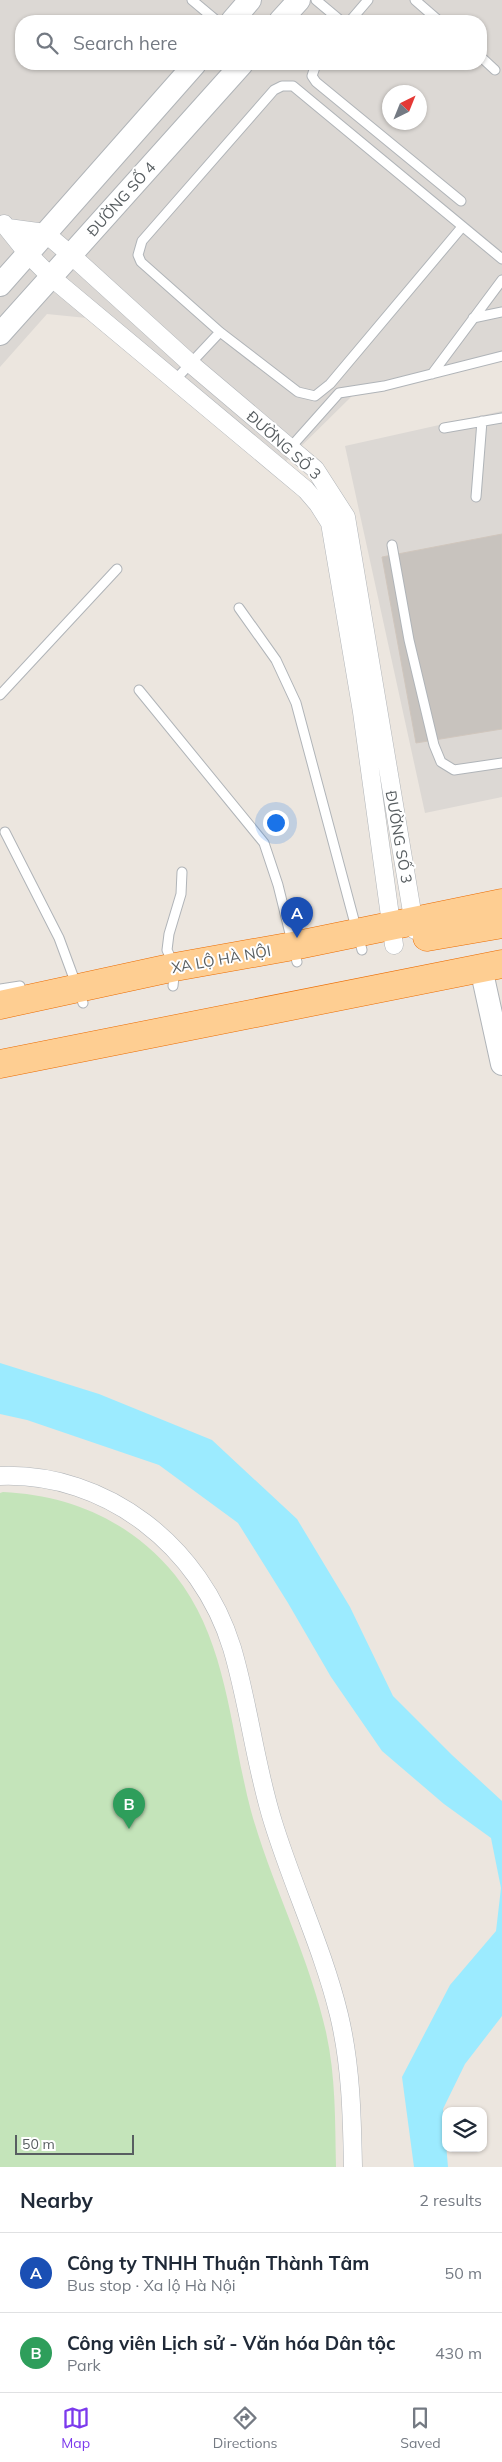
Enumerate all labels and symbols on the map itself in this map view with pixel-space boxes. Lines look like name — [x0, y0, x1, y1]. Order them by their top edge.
north arrow — [382, 85, 427, 130]
street label: ĐƯỜNG SỐ 4 — [82, 157, 159, 240]
street label: ĐƯỜNG SỐ 3 — [243, 406, 326, 483]
street label: ĐƯỜNG SỐ 3 — [382, 789, 417, 885]
your location — [263, 810, 289, 836]
pin: A — [281, 897, 313, 938]
street label: XA LỘ HÀ NỘI — [170, 941, 272, 977]
pin: B — [113, 1788, 145, 1829]
scale bar — [15, 2132, 134, 2155]

